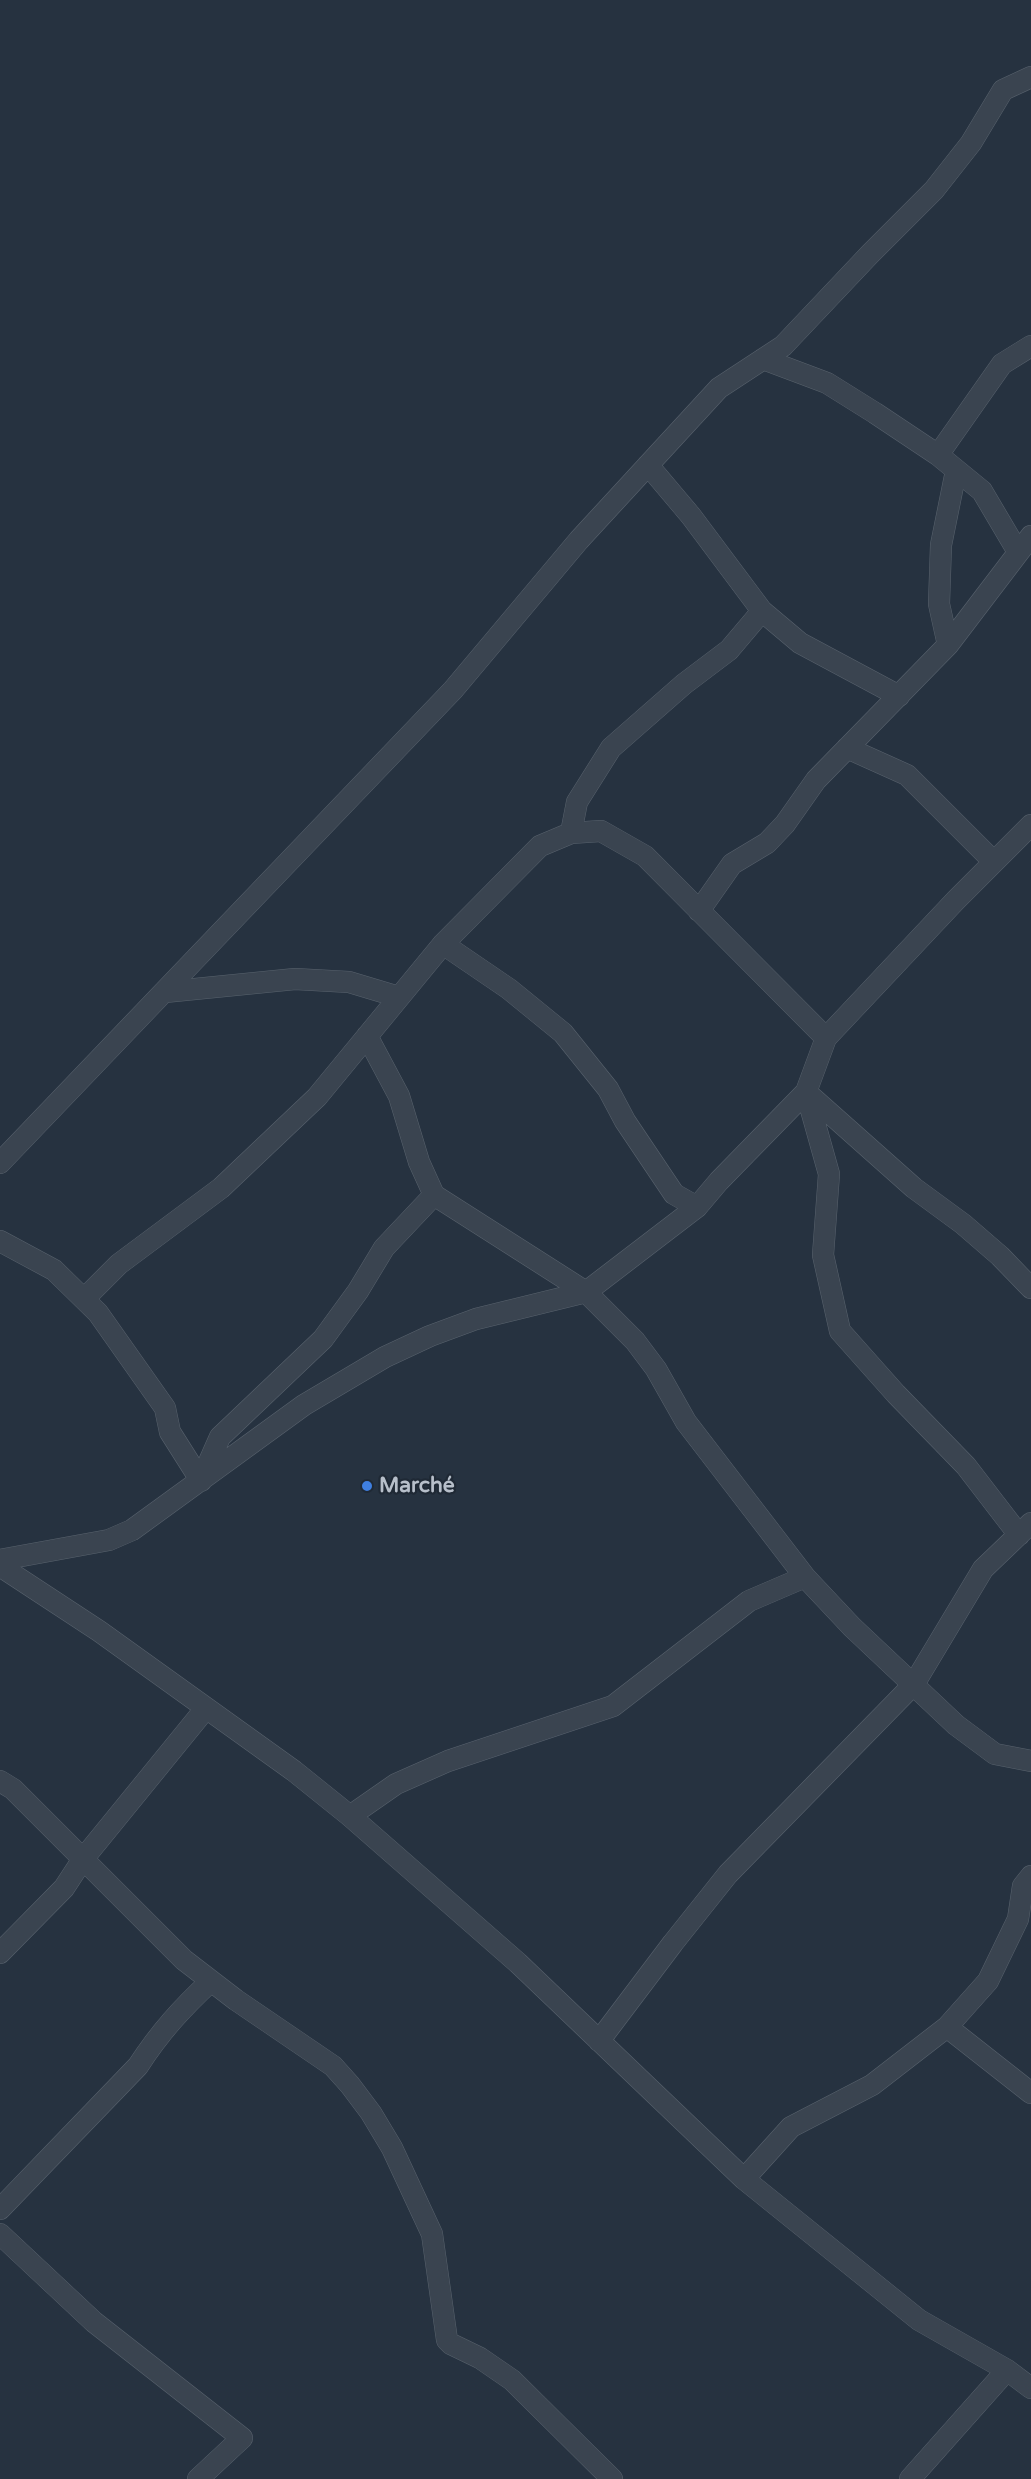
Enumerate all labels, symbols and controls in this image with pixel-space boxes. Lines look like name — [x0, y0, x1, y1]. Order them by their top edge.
place label: Marché — [379, 1473, 455, 1499]
marker: Marché — [360, 1479, 374, 1493]

